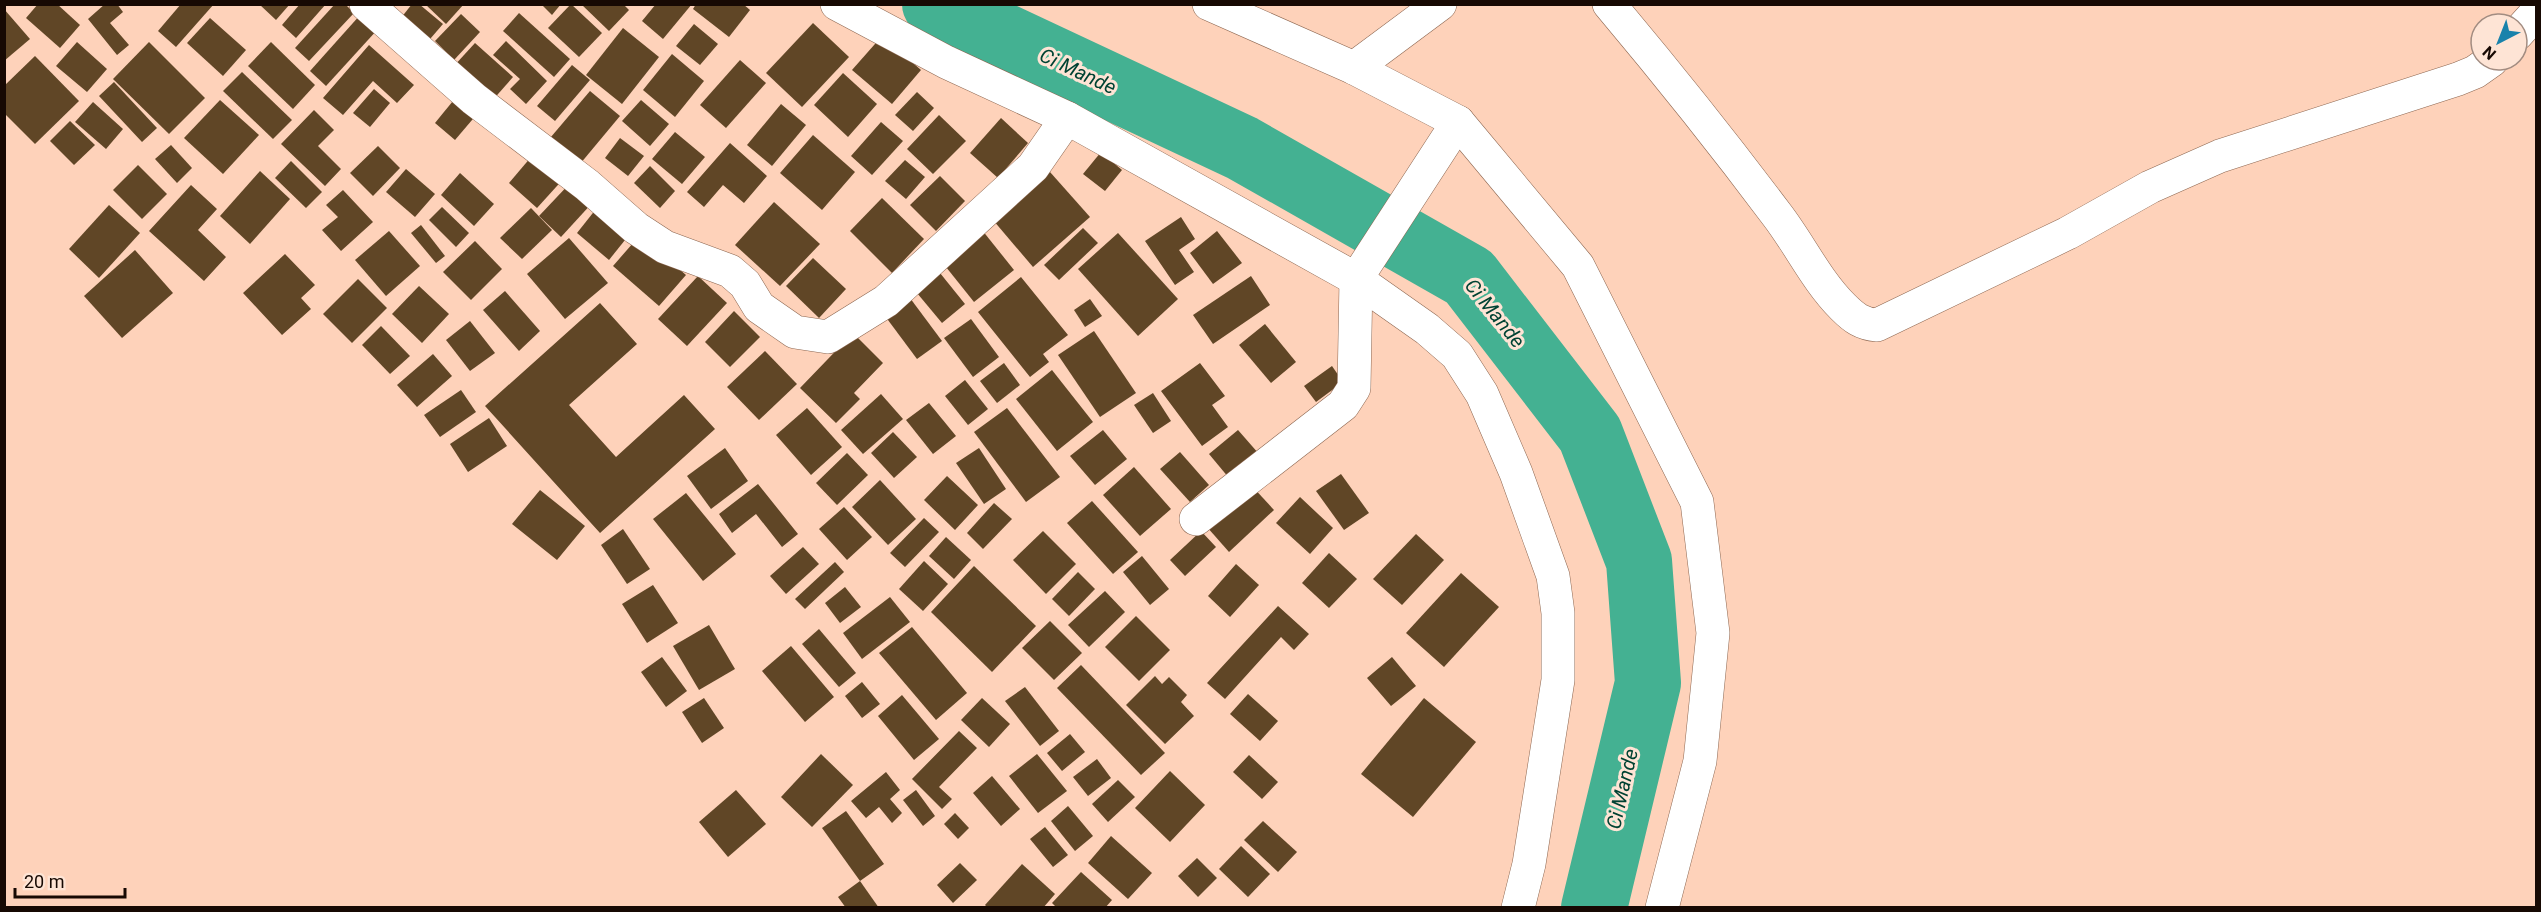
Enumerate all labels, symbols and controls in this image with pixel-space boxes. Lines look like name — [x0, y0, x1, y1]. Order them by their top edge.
north arrow — [2469, 12, 2529, 72]
text: N — [2479, 42, 2500, 64]
water label: Ci Mande — [1036, 43, 1120, 99]
water label: Ci Mande — [1460, 274, 1530, 352]
water label: Ci Mande — [1601, 747, 1643, 831]
scale bar — [15, 861, 124, 899]
text: 20 m — [24, 871, 64, 892]

